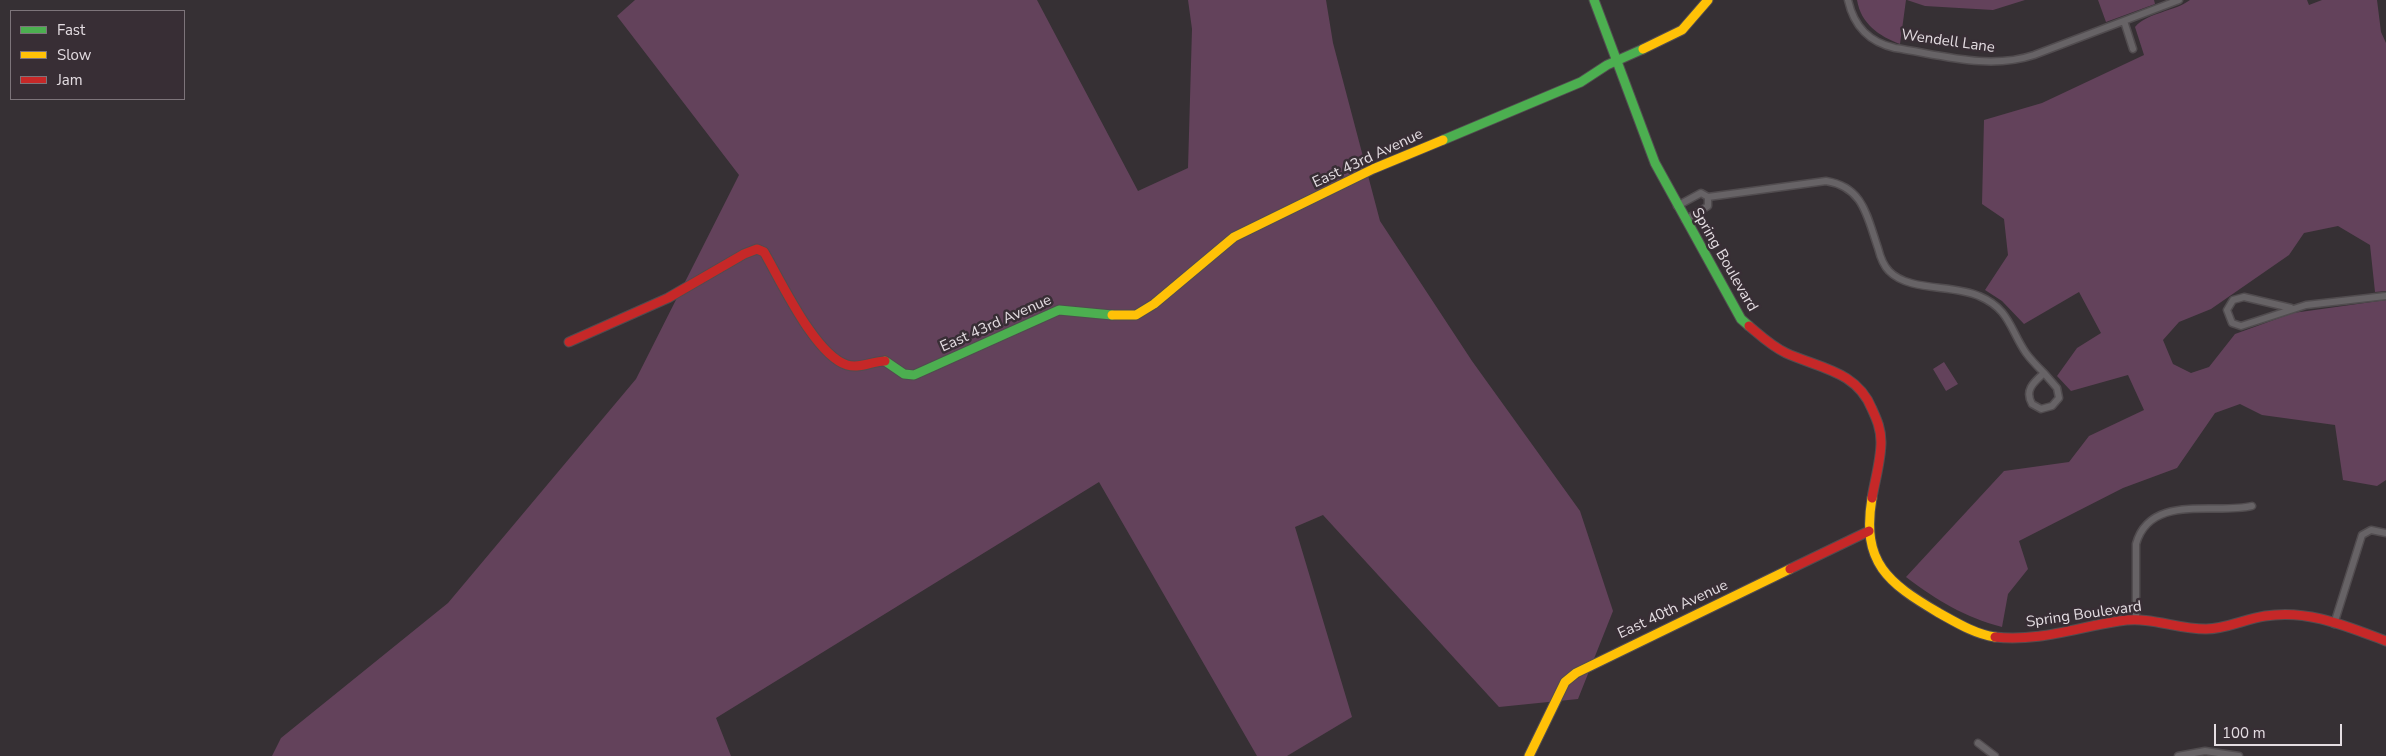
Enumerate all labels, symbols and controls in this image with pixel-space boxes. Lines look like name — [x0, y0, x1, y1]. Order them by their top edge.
legend — [10, 10, 185, 100]
text: Fast — [57, 20, 85, 40]
street label: Wendell Lane — [1900, 27, 1996, 57]
text: Slow — [57, 45, 91, 65]
text: Jam — [57, 70, 83, 90]
street label: East 43rd Avenue — [1310, 126, 1426, 192]
street label: Spring Boulevard — [1687, 205, 1761, 315]
street label: East 43rd Avenue — [938, 291, 1054, 357]
street label: East 40th Avenue — [1615, 577, 1731, 643]
street label: Spring Boulevard — [2025, 598, 2143, 632]
scale bar — [2216, 714, 2344, 746]
text: 100 m — [2222, 723, 2266, 743]

